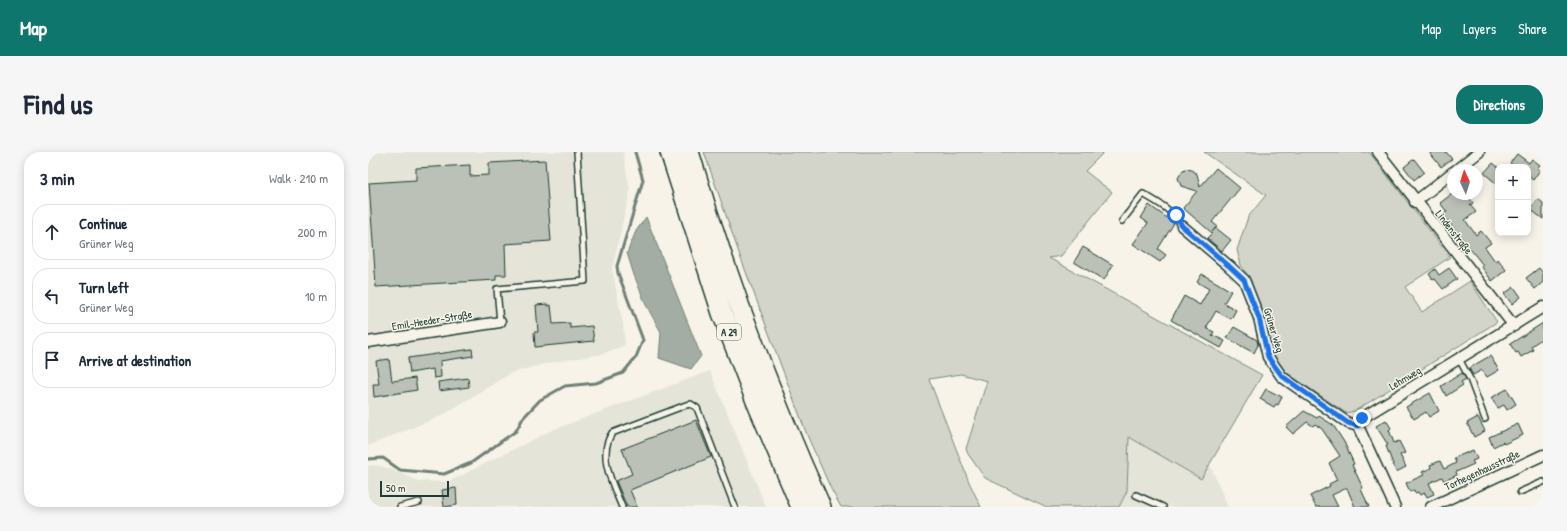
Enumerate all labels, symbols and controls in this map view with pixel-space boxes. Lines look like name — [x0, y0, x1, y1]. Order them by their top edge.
text: Map — [20, 15, 47, 41]
text: Map — [1421, 19, 1441, 38]
text: Layers — [1463, 19, 1496, 38]
text: Share — [1518, 19, 1547, 38]
text: Find us — [24, 85, 93, 123]
button: Directions — [1456, 85, 1543, 124]
north arrow — [1447, 164, 1483, 200]
map controls — [1495, 164, 1531, 236]
button: + — [1495, 164, 1531, 200]
text: 3 min — [40, 167, 75, 190]
text: Walk · 210 m — [269, 169, 328, 187]
button: − — [1495, 200, 1531, 236]
route start — [1167, 206, 1185, 224]
street label: Lindenstraße — [1432, 207, 1476, 257]
text: Continue — [79, 213, 127, 234]
icon: ahead — [41, 221, 63, 243]
text: 200 m — [297, 223, 327, 241]
text: Grüner Weg — [79, 234, 133, 252]
text: Turn left — [79, 277, 129, 298]
icon: left — [41, 285, 63, 307]
text: 10 m — [305, 287, 327, 305]
text: Grüner Weg — [79, 298, 133, 316]
street label: Grüner Weg — [1261, 306, 1287, 354]
street label: Emil-Heeder-Straße — [391, 307, 474, 333]
road number: A 29 — [717, 324, 741, 340]
icon: arrive — [41, 349, 63, 371]
text: Arrive at destination — [79, 350, 191, 371]
street label: Lehmweg — [1386, 363, 1424, 393]
route end — [1353, 409, 1371, 427]
street label: Torhegenhausstraße — [1442, 446, 1522, 494]
scale bar — [380, 479, 449, 498]
text: 50 m — [386, 481, 406, 495]

